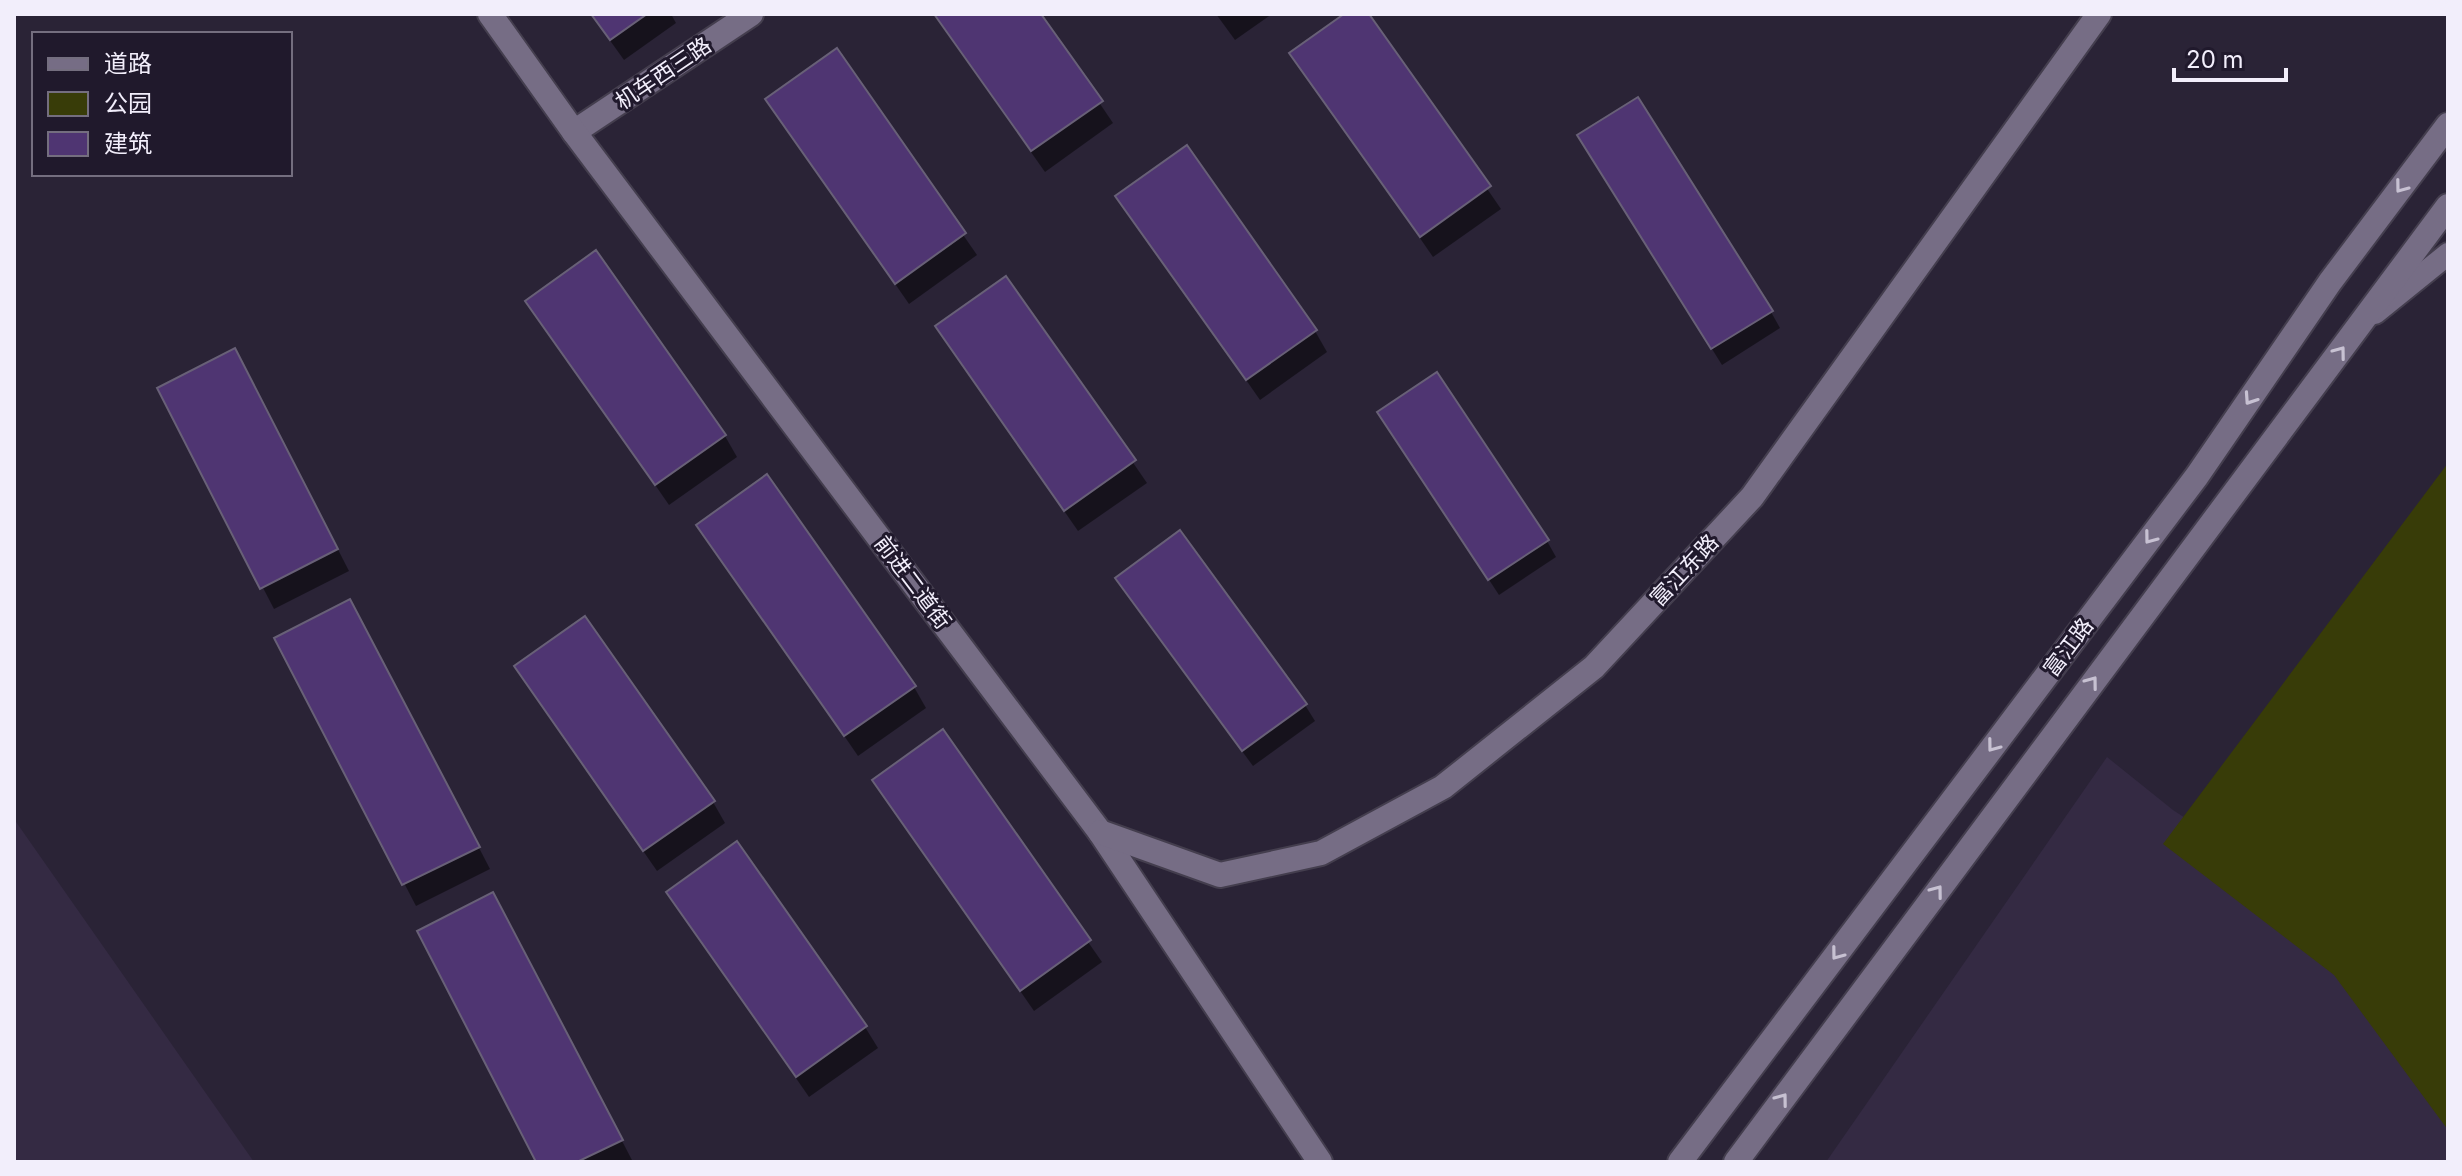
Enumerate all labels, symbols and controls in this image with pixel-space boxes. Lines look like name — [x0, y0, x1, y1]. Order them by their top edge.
street label: 机车西三路 — [610, 31, 716, 115]
legend — [32, 32, 292, 176]
scale bar — [2174, 32, 2286, 82]
text: 20 m — [2186, 45, 2244, 74]
text: 道路 — [104, 49, 152, 78]
text: 公园 — [104, 89, 152, 118]
text: 建筑 — [104, 129, 152, 158]
one-way arrow — [2396, 178, 2411, 193]
one-way arrow — [2331, 346, 2345, 361]
one-way arrow — [2245, 390, 2260, 404]
street label: 富江东路 — [1644, 529, 1724, 611]
street label: 前进二道街 — [870, 530, 956, 634]
one-way arrow — [2145, 530, 2159, 544]
street label: 富江路 — [2038, 613, 2098, 681]
one-way arrow — [2083, 676, 2097, 691]
one-way arrow — [1989, 737, 2003, 752]
one-way arrow — [1928, 885, 1942, 899]
one-way arrow — [1832, 945, 1846, 960]
one-way arrow — [1773, 1094, 1787, 1108]

